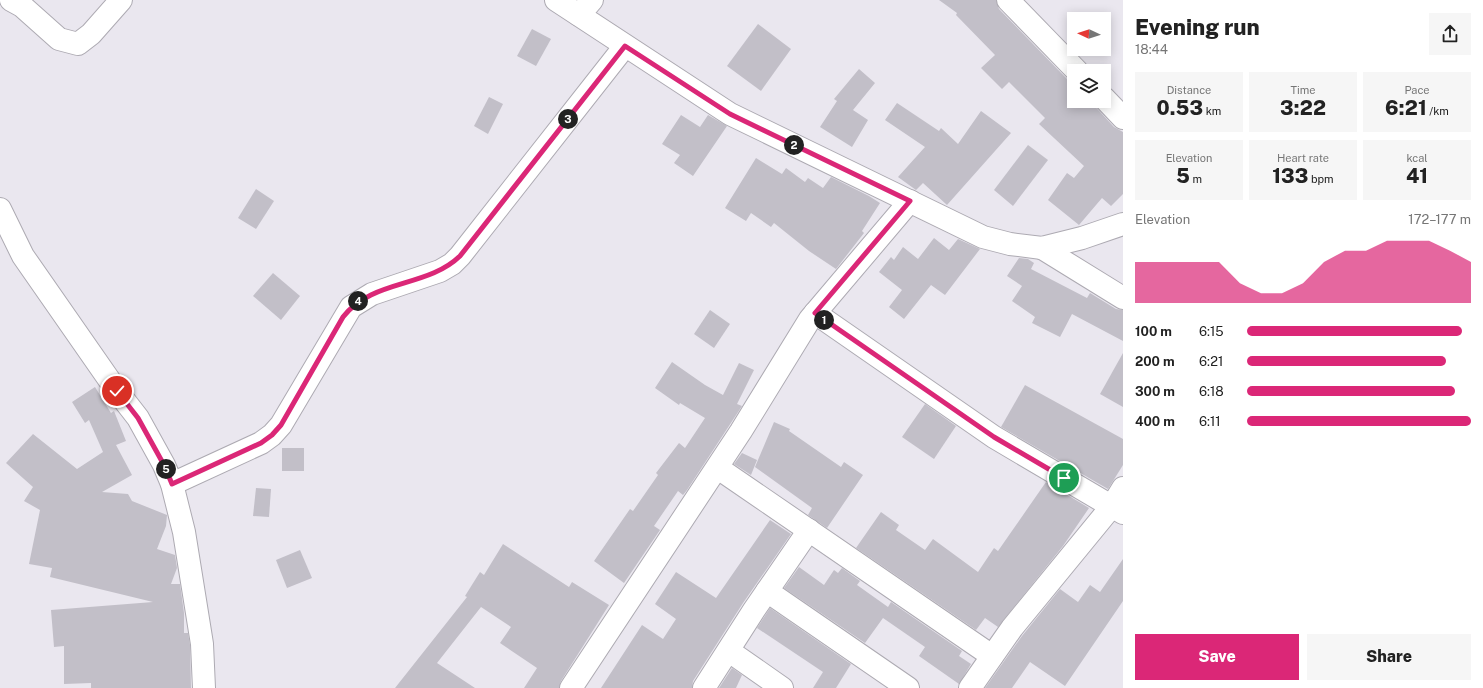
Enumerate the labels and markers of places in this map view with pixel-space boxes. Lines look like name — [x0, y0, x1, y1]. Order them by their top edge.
pin: 3 — [558, 109, 578, 129]
pin: 2 — [784, 135, 804, 155]
pin: 4 — [348, 291, 368, 311]
pin: 1 — [814, 310, 834, 330]
pin — [100, 374, 134, 408]
pin: 5 — [156, 459, 176, 479]
pin — [1047, 461, 1081, 495]

